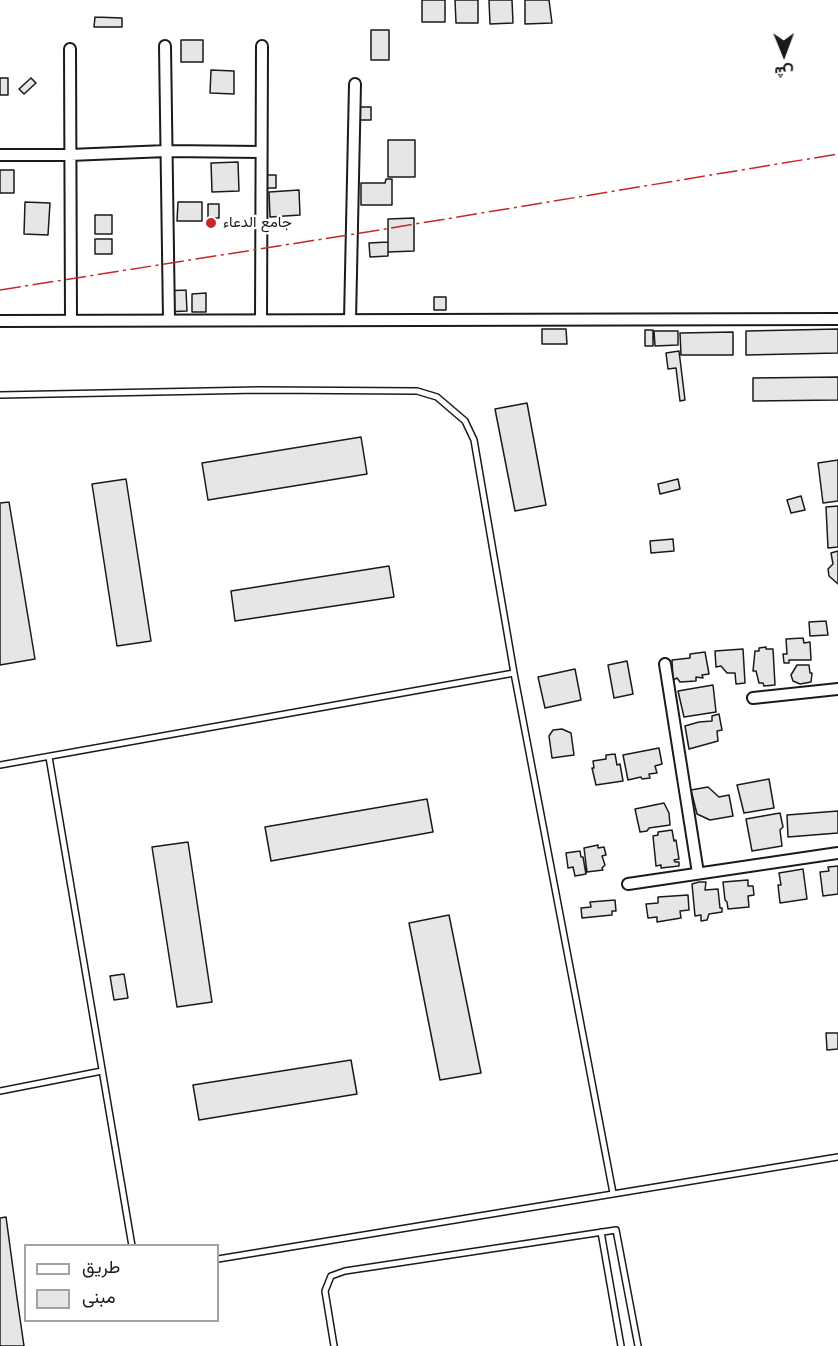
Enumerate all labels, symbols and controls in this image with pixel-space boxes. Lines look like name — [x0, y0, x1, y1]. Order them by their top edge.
north arrow — [754, 24, 814, 84]
text: ش — [775, 64, 794, 81]
place label: جامع الدعاء — [223, 214, 292, 232]
marker: جامع الدعاء — [204, 216, 218, 230]
legend — [24, 1244, 219, 1322]
text: طريق — [82, 1257, 120, 1277]
text: مبنى — [82, 1287, 116, 1307]

